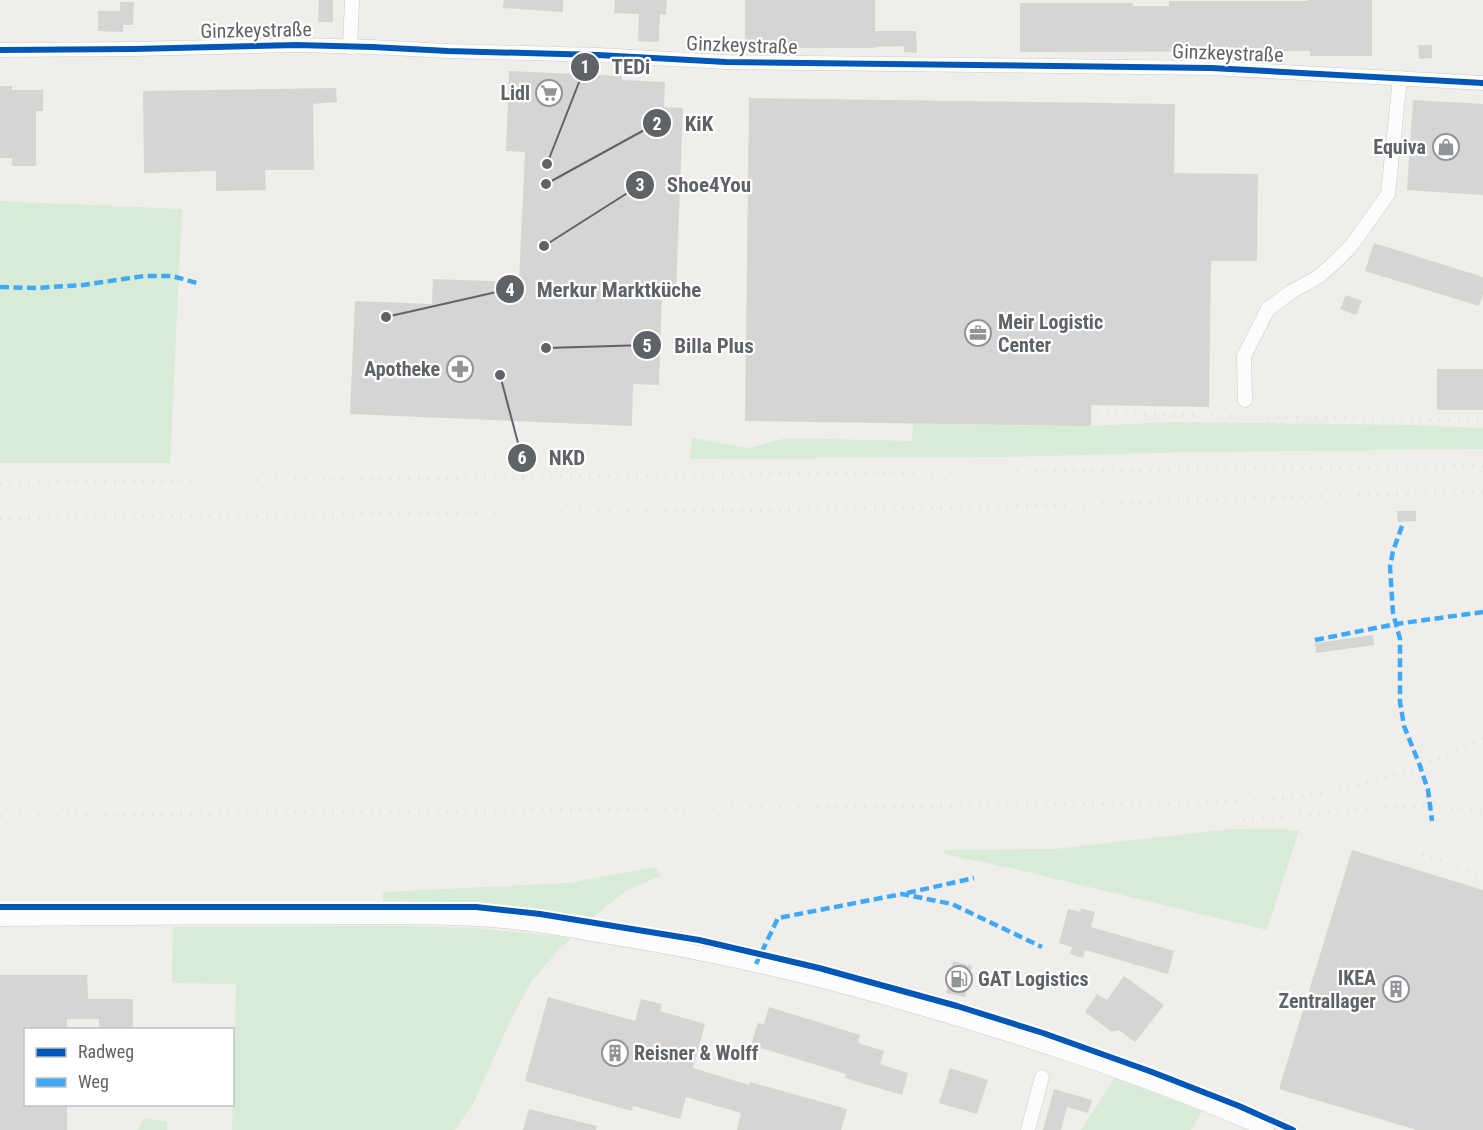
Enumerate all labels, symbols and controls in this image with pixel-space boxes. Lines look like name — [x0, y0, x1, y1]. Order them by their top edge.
street label: Ginzkeystraße — [200, 17, 312, 43]
street label: Ginzkeystraße — [686, 31, 798, 59]
street label: Ginzkeystraße — [1172, 39, 1284, 67]
callout: TEDi — [570, 47, 663, 86]
text: TEDi — [612, 55, 650, 79]
text: 1 — [580, 56, 590, 77]
supermarket icon: Lidl — [534, 78, 564, 108]
place label: Lidl — [500, 81, 530, 105]
callout: KiK — [642, 104, 725, 143]
text: KiK — [685, 112, 714, 136]
text: 2 — [652, 113, 662, 134]
shop icon: Equiva — [1431, 132, 1461, 162]
place label: Equiva — [1373, 135, 1426, 159]
callout: Shoe4You — [625, 166, 763, 205]
text: Shoe4You — [667, 173, 751, 197]
text: 3 — [635, 174, 645, 195]
callout: Merkur Marktküche — [495, 270, 714, 309]
text: Merkur Marktküche — [537, 278, 701, 302]
text: 4 — [505, 279, 515, 300]
place label: Meir Logistic Center — [998, 310, 1103, 357]
office icon: Meir Logistic Center — [963, 318, 993, 348]
callout: Billa Plus — [632, 326, 766, 365]
text: Billa Plus — [674, 334, 754, 358]
text: 5 — [642, 335, 652, 356]
pharmacy icon: Apotheke — [445, 354, 475, 384]
place label: Apotheke — [364, 357, 440, 381]
callout: NKD — [507, 438, 597, 477]
text: NKD — [549, 446, 585, 470]
text: 6 — [517, 447, 527, 468]
fuel station icon: GAT Logistics — [944, 964, 974, 994]
place label: IKEA Zentrallager — [1279, 966, 1376, 1013]
place label: GAT Logistics — [978, 967, 1089, 991]
building icon: IKEA Zentrallager — [1381, 974, 1411, 1004]
legend — [24, 1028, 234, 1106]
building icon: Reisner & Wolff — [600, 1038, 630, 1068]
text: Radweg — [78, 1041, 134, 1062]
place label: Reisner & Wolff — [634, 1041, 759, 1065]
text: Weg — [78, 1071, 109, 1092]

